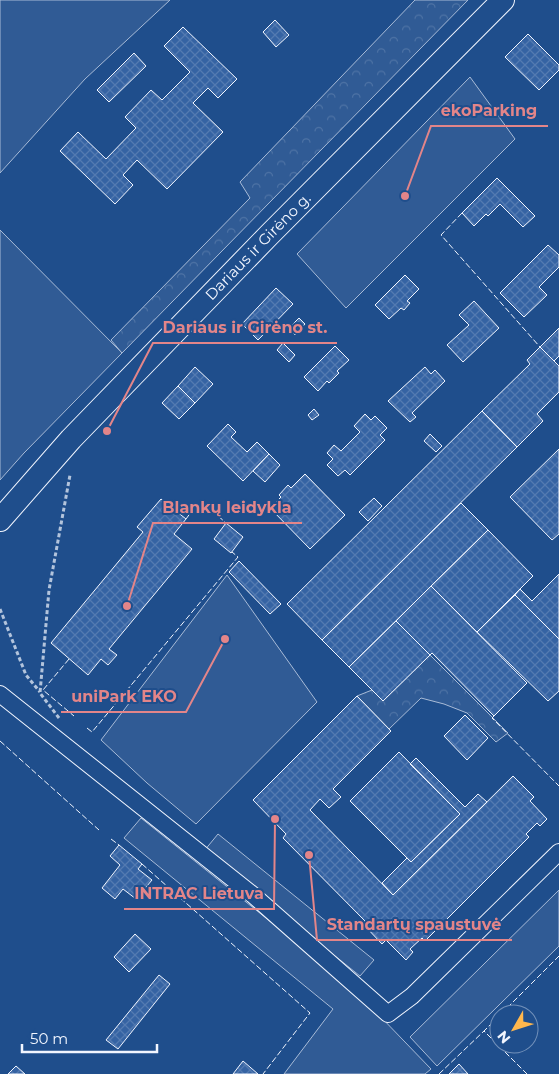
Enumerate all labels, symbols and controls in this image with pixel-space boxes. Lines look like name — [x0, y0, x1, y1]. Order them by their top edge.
callout: ekoParking — [431, 95, 548, 126]
text: ekoParking — [441, 101, 537, 120]
street label: Dariaus ir Girėno g. — [201, 189, 315, 304]
callout: Dariaus ir Girėno st. — [153, 312, 337, 343]
text: Dariaus ir Girėno st. — [163, 318, 327, 337]
callout: Blankų leidykla — [153, 492, 302, 523]
text: Blankų leidykla — [162, 498, 292, 517]
callout: uniPark EKO — [61, 681, 186, 712]
text: uniPark EKO — [71, 687, 177, 706]
callout: INTRAC Lietuva — [124, 878, 274, 909]
text: INTRAC Lietuva — [134, 884, 264, 903]
callout: Standartų spaustuvė — [317, 909, 512, 940]
text: Standartų spaustuvė — [327, 915, 501, 934]
north arrow — [489, 1004, 539, 1054]
scale bar — [22, 1022, 158, 1054]
text: N — [493, 1027, 514, 1047]
text: 50 m — [30, 1029, 68, 1048]

